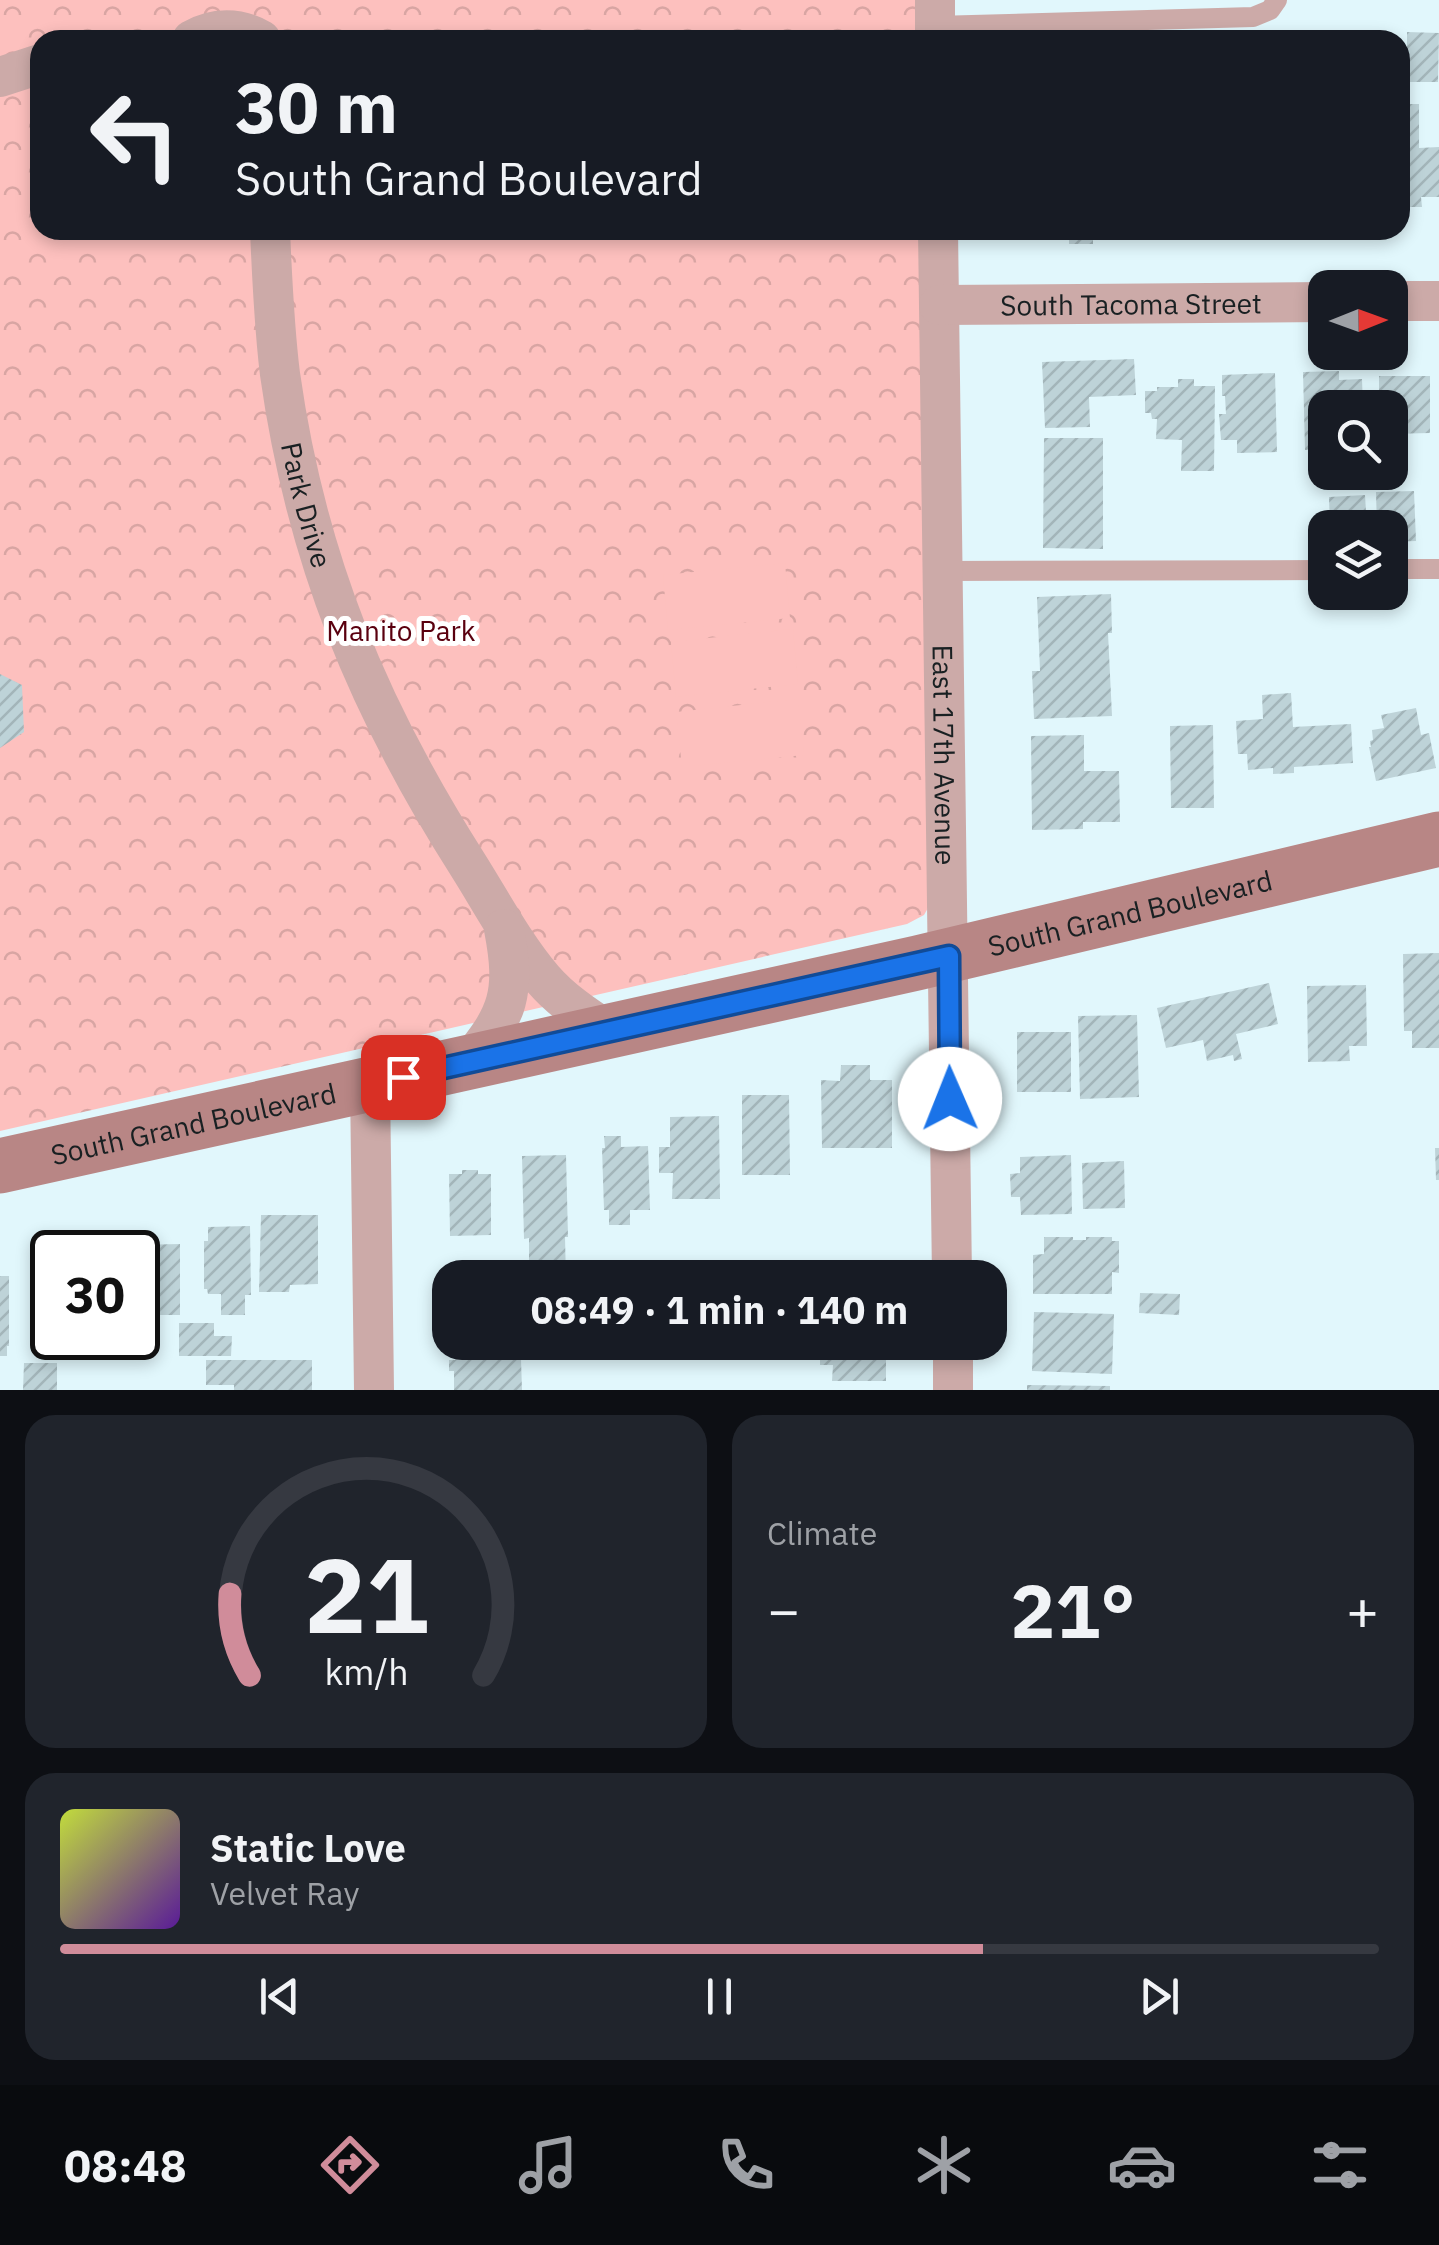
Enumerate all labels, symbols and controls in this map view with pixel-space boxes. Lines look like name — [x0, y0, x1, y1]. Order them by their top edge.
text: 30 m — [235, 61, 398, 152]
icon: left — [70, 70, 200, 200]
text: South Grand Boulevard — [235, 149, 703, 207]
north arrow — [1308, 270, 1408, 370]
map controls — [1308, 270, 1408, 610]
street label: South Tacoma Street — [1000, 284, 1262, 323]
button: search — [1308, 390, 1408, 490]
street label: Park Drive — [273, 439, 341, 572]
button: layers — [1308, 510, 1408, 610]
park label: Manito Park — [326, 612, 476, 649]
street label: East 17th Avenue — [925, 644, 965, 866]
street label: South Grand Boulevard — [984, 861, 1276, 964]
pin — [361, 1035, 446, 1120]
position arrow — [898, 1047, 1002, 1151]
icon: arrive — [376, 1050, 431, 1105]
street label: South Grand Boulevard — [47, 1074, 339, 1173]
speed limit sign: 30 — [30, 1230, 160, 1360]
text: 08:49 · 1 min · 140 m — [531, 1285, 908, 1334]
text: Climate — [767, 1512, 877, 1554]
text: 21 — [304, 1526, 428, 1662]
text: 21° — [1010, 1561, 1136, 1659]
text: − — [767, 1574, 800, 1645]
text: + — [1346, 1574, 1379, 1645]
text: km/h — [324, 1648, 408, 1695]
text: Static Love — [210, 1823, 406, 1872]
text: Velvet Ray — [210, 1872, 359, 1914]
icon: previous — [252, 1969, 307, 2024]
icon: pause — [692, 1969, 747, 2024]
icon: next — [1132, 1969, 1187, 2024]
icon: directions — [315, 2130, 385, 2200]
icon: music — [513, 2130, 583, 2200]
icon: phone — [711, 2130, 781, 2200]
icon: climate — [909, 2130, 979, 2200]
icon: car — [1107, 2130, 1177, 2200]
icon: filters — [1305, 2130, 1375, 2200]
text: 08:48 — [64, 2136, 187, 2194]

